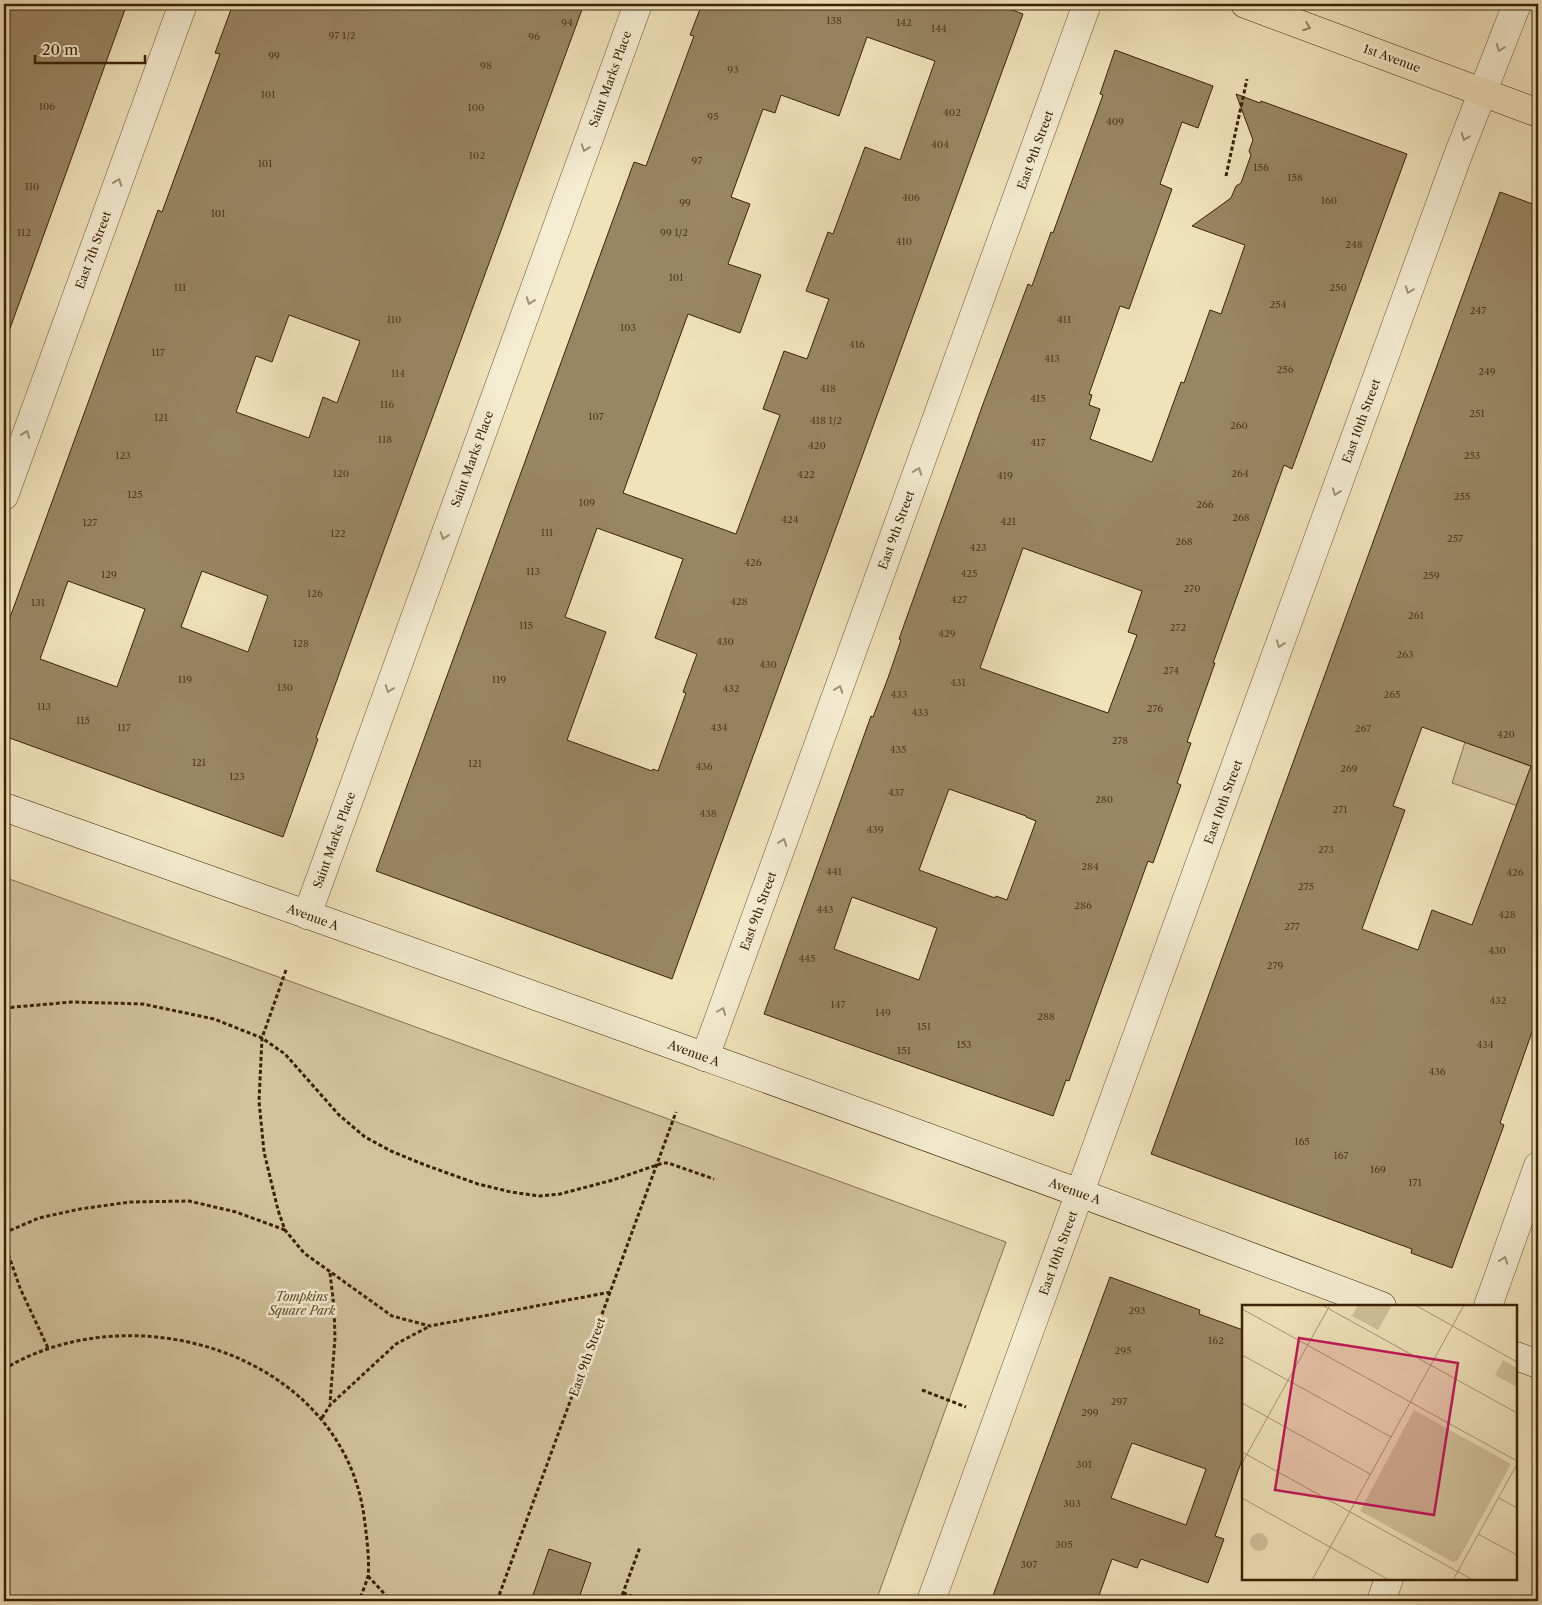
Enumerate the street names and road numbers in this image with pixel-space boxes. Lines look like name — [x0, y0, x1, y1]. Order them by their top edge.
street label: Saint Marks Place — [586, 28, 635, 129]
street label: 1st Avenue — [1361, 41, 1423, 75]
street label: East 9th Street — [1014, 108, 1057, 192]
street label: East 7th Street — [72, 208, 114, 291]
street label: East 10th Street — [1339, 376, 1383, 465]
street label: Saint Marks Place — [448, 408, 497, 509]
street label: East 9th Street — [875, 488, 918, 572]
street label: East 10th Street — [1201, 757, 1245, 846]
street label: Saint Marks Place — [310, 789, 359, 890]
street label: East 9th Street — [737, 869, 780, 953]
street label: Avenue A — [284, 900, 342, 934]
street label: Avenue A — [665, 1036, 723, 1070]
street label: Avenue A — [1046, 1174, 1104, 1208]
street label: East 10th Street — [1036, 1208, 1080, 1297]
street label: East 9th Street — [566, 1315, 609, 1399]

